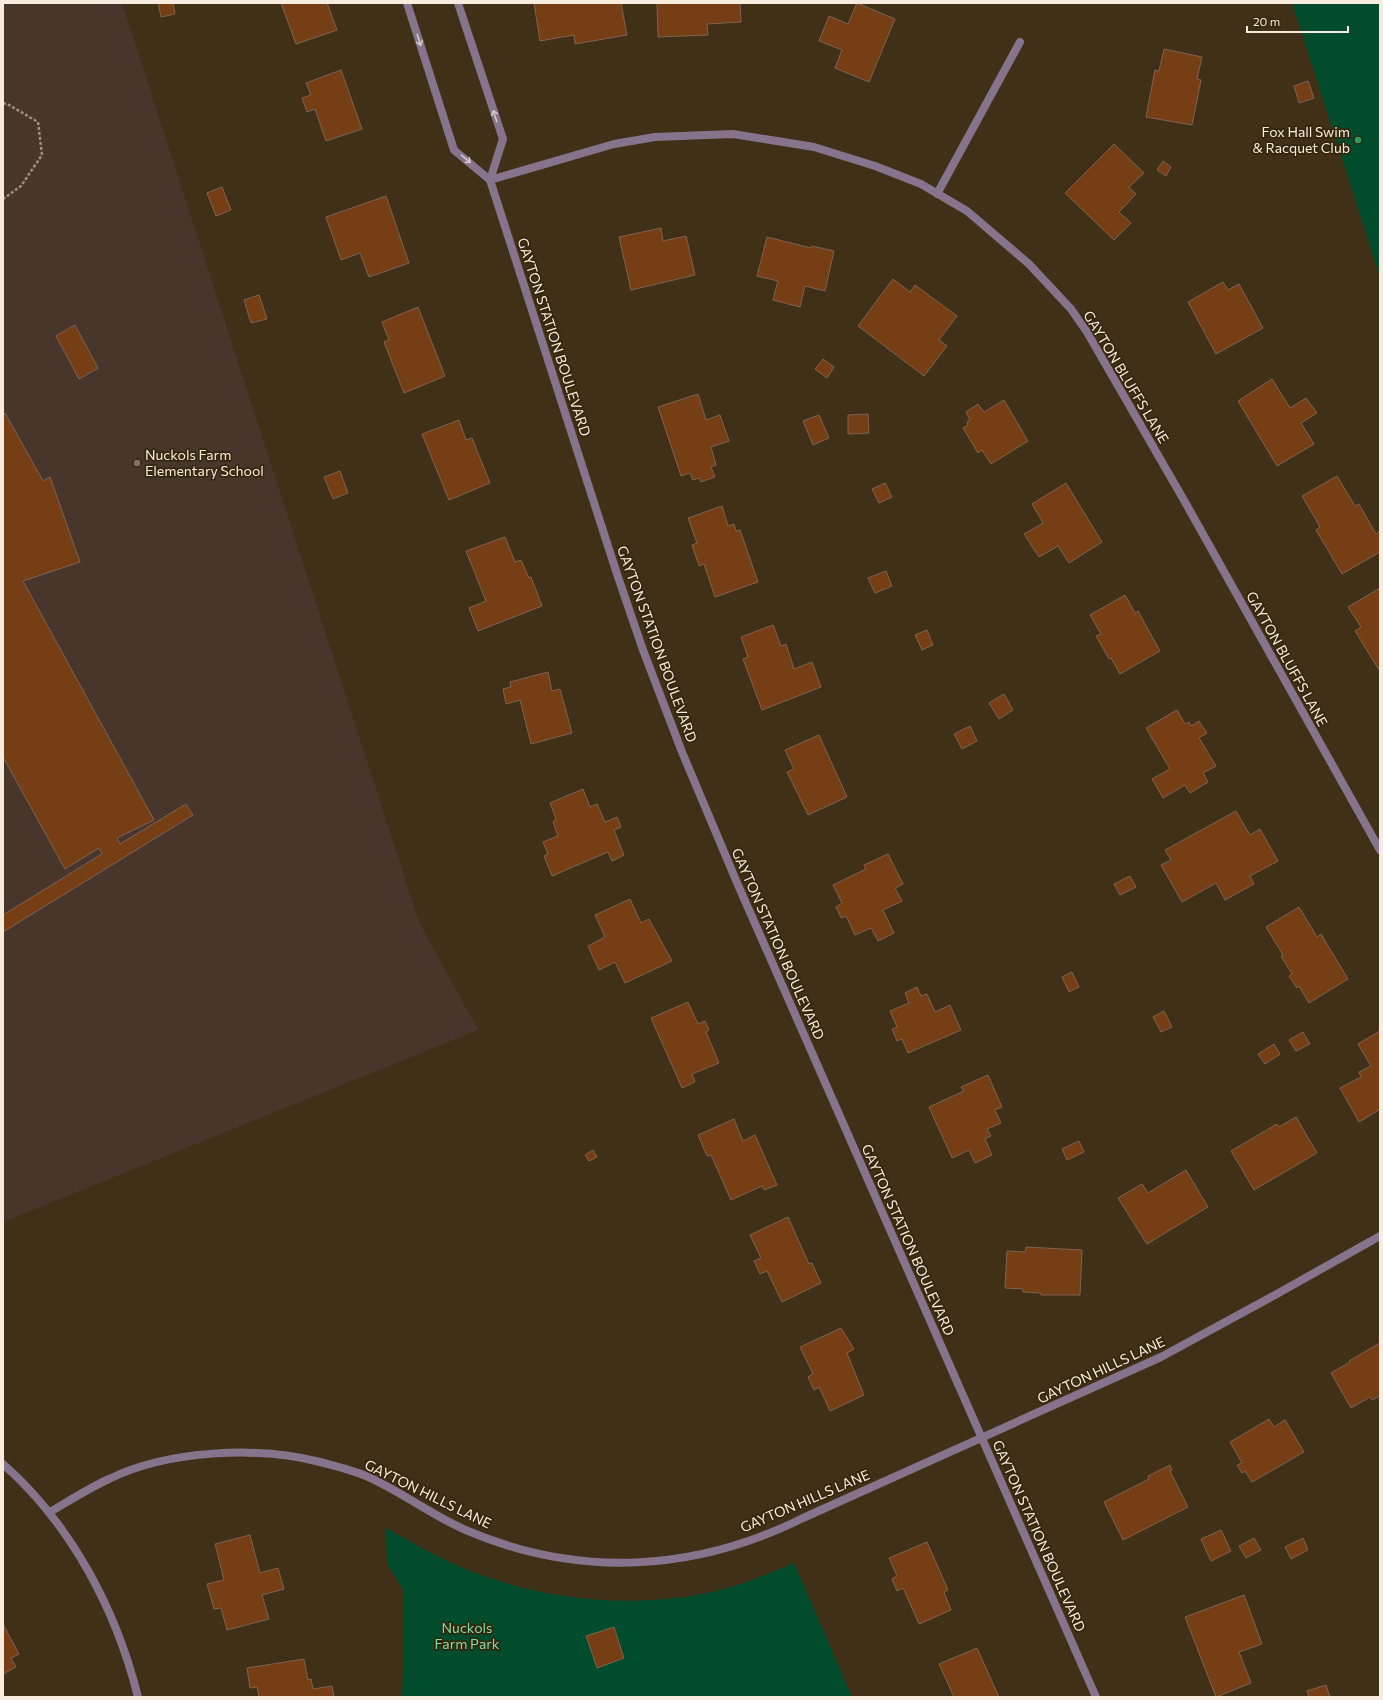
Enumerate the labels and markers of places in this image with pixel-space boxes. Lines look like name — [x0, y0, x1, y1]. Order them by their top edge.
place label: Fox Hall Swim & Racquet Club — [1253, 123, 1350, 156]
marker: Fox Hall Swim & Racquet Club — [1353, 135, 1363, 145]
place label: Nuckols Farm Elementary School — [145, 446, 264, 479]
marker: Nuckols Farm Elementary School — [132, 458, 142, 468]

